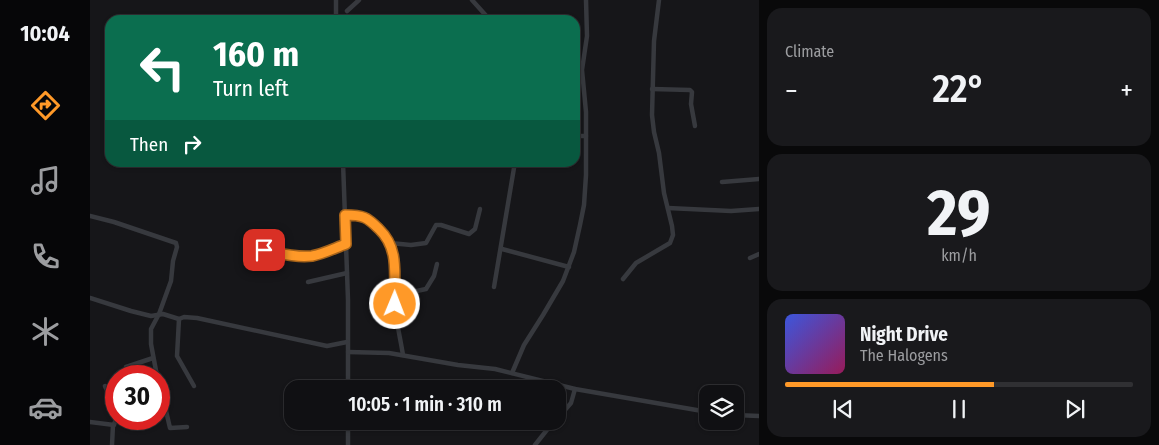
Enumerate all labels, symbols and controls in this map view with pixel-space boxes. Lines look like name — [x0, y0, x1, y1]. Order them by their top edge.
text: 10:04 — [20, 20, 70, 47]
text: 160 m — [213, 33, 299, 75]
icon: left — [130, 35, 195, 100]
text: Climate — [785, 42, 834, 61]
text: 22° — [933, 66, 985, 112]
text: − — [785, 74, 798, 107]
text: + — [1120, 74, 1133, 107]
text: Turn left — [213, 75, 289, 102]
icon: directions — [28, 88, 63, 123]
icon: right — [178, 130, 206, 158]
text: Then — [130, 133, 168, 156]
icon: music — [28, 163, 63, 198]
text: 29 — [927, 174, 991, 252]
pin — [243, 229, 285, 271]
icon: arrive — [250, 236, 278, 264]
icon: phone — [28, 239, 63, 274]
text: km/h — [941, 246, 977, 265]
position arrow — [368, 277, 420, 329]
icon: climate — [28, 314, 63, 349]
text: Night Drive — [860, 323, 948, 346]
text: The Halogens — [860, 346, 948, 365]
speed limit sign: 30 — [105, 365, 170, 430]
map controls — [699, 385, 744, 430]
button: layers — [699, 385, 744, 430]
icon: car — [28, 390, 63, 425]
text: 10:05 · 1 min · 310 m — [348, 393, 502, 416]
icon: previous — [829, 395, 857, 423]
icon: pause — [945, 395, 973, 423]
icon: next — [1061, 395, 1089, 423]

